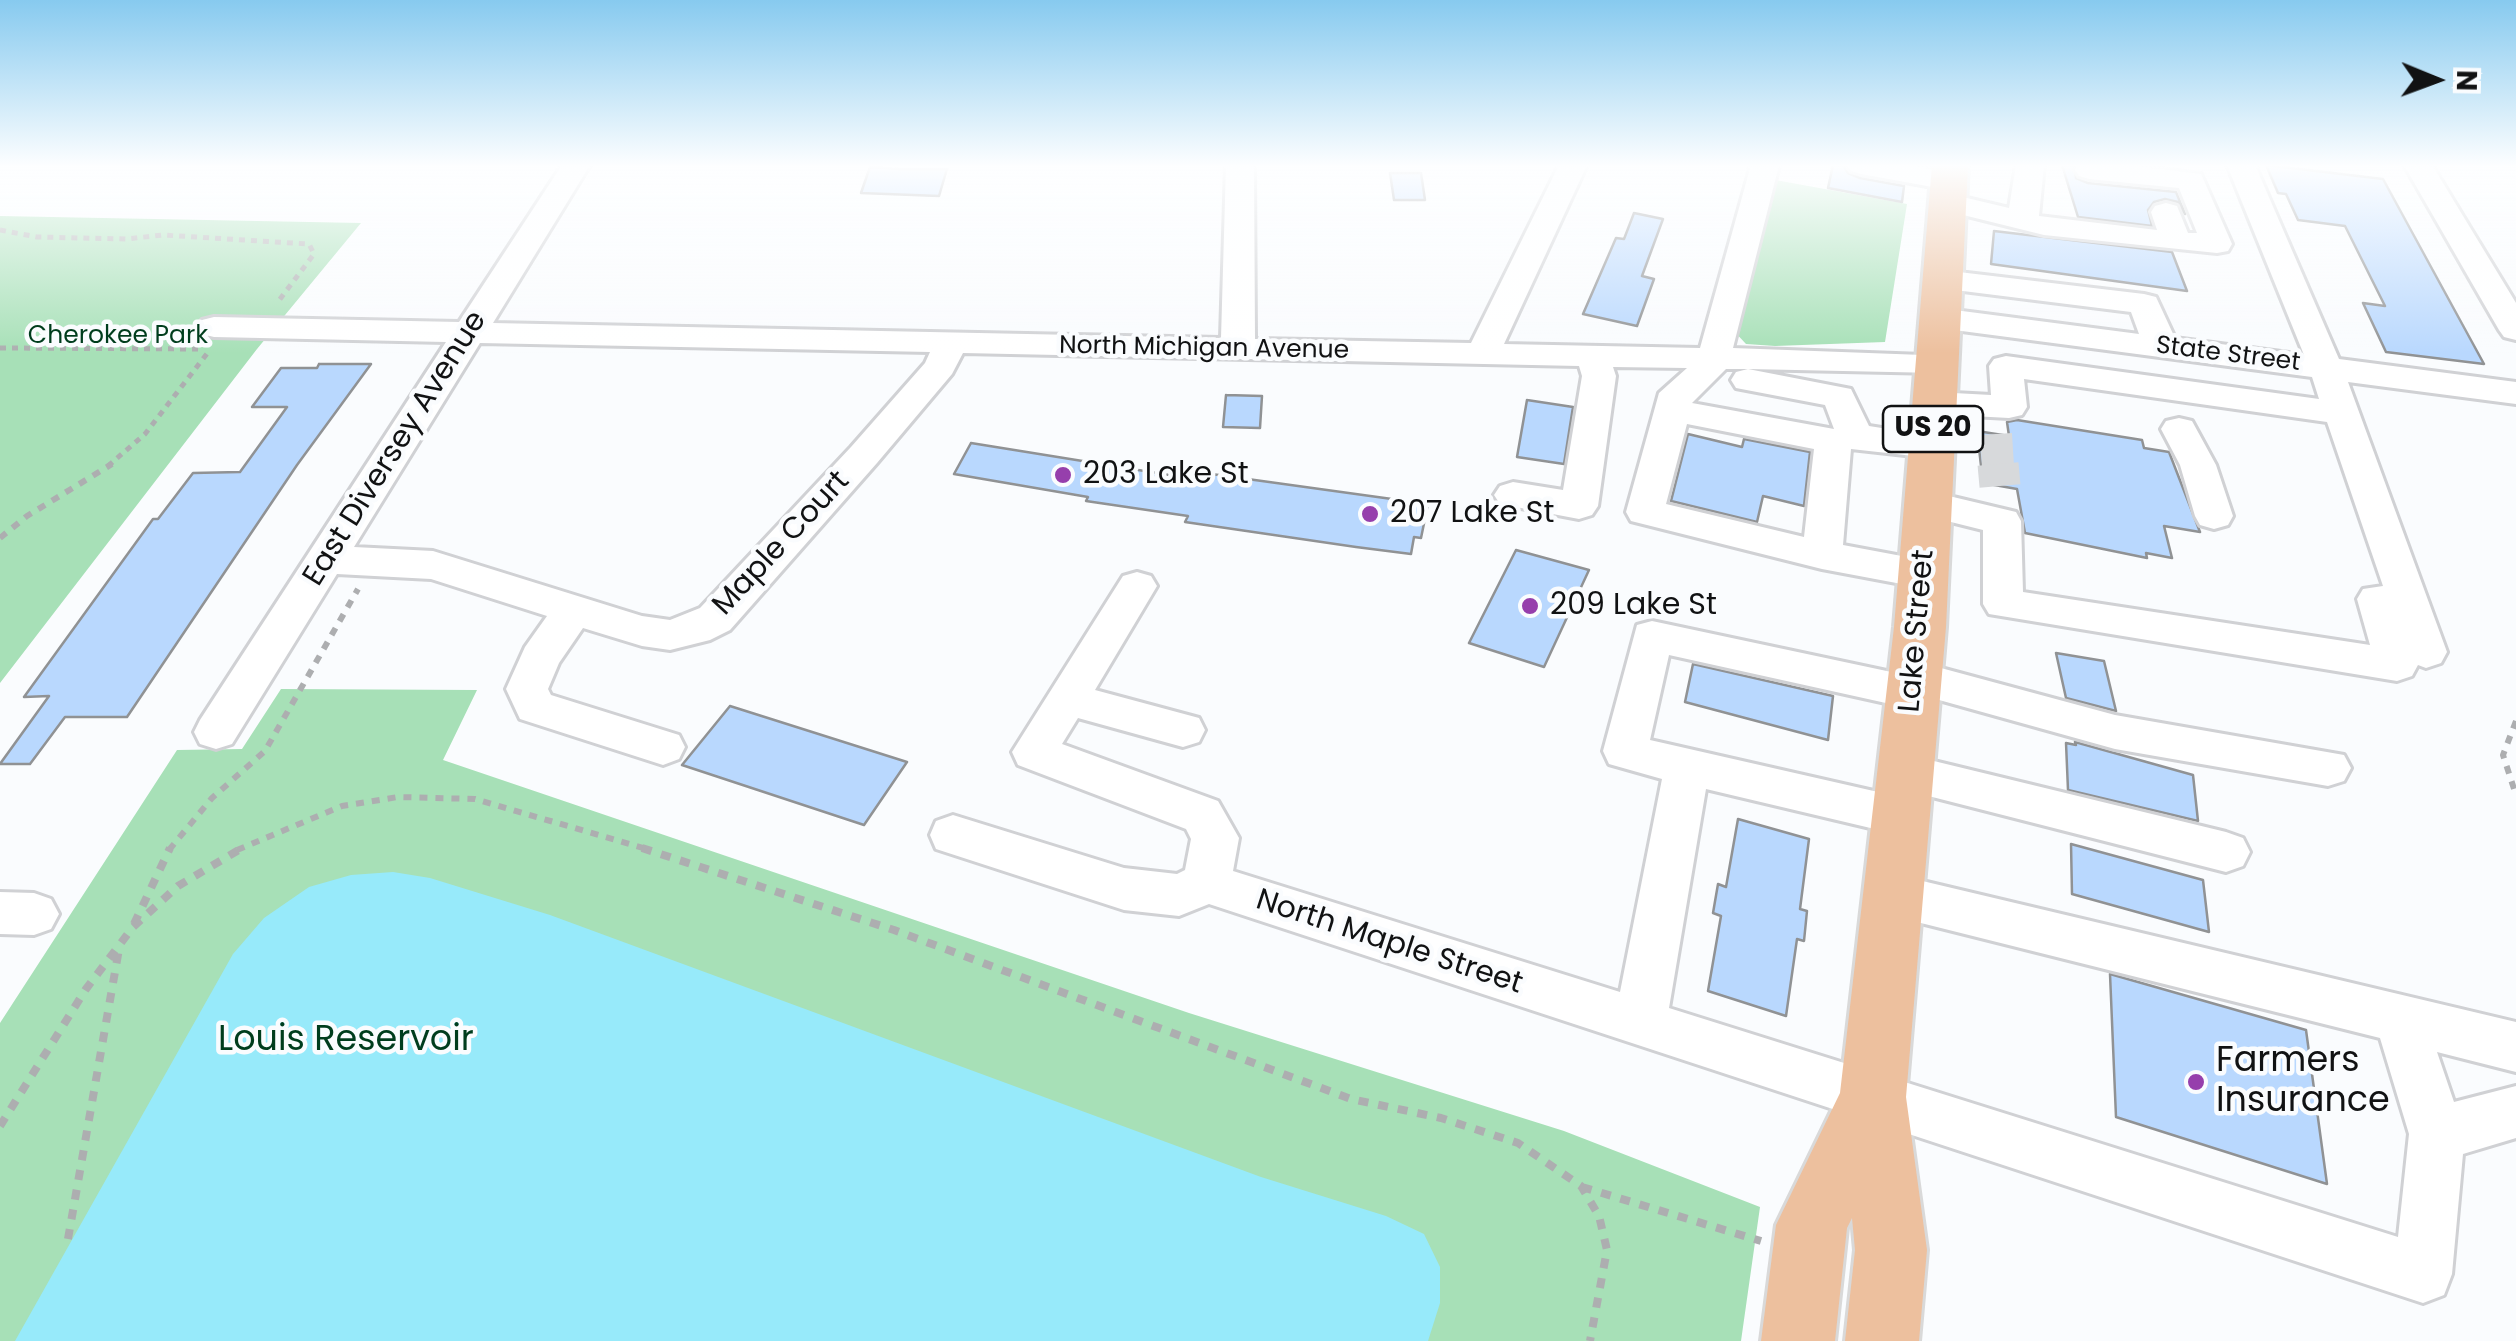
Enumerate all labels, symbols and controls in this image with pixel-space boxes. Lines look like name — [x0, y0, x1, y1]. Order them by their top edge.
north arrow — [2386, 30, 2486, 130]
text: N — [2447, 70, 2486, 91]
street label: East Diversey Avenue — [297, 305, 495, 593]
park label: Cherokee Park — [28, 322, 208, 352]
street label: North Michigan Avenue — [1059, 331, 1349, 367]
street label: State Street — [2154, 331, 2302, 379]
road number: US 20 — [1883, 406, 1983, 452]
place label: 203 Lake St — [1083, 457, 1249, 493]
street label: Maple Court — [706, 464, 858, 624]
marker: 203 Lake St — [1052, 464, 1074, 486]
place label: 207 Lake St — [1390, 496, 1554, 532]
marker: 207 Lake St — [1359, 503, 1381, 525]
street label: Lake Street — [1893, 548, 1943, 714]
place label: 209 Lake St — [1550, 588, 1717, 624]
marker: 209 Lake St — [1519, 595, 1541, 617]
street label: North Maple Street — [1251, 883, 1527, 1003]
park label: Louis Reservoir — [218, 1020, 474, 1062]
place label: Farmers Insurance — [2216, 1041, 2390, 1123]
marker: Farmers Insurance — [2185, 1071, 2207, 1093]

